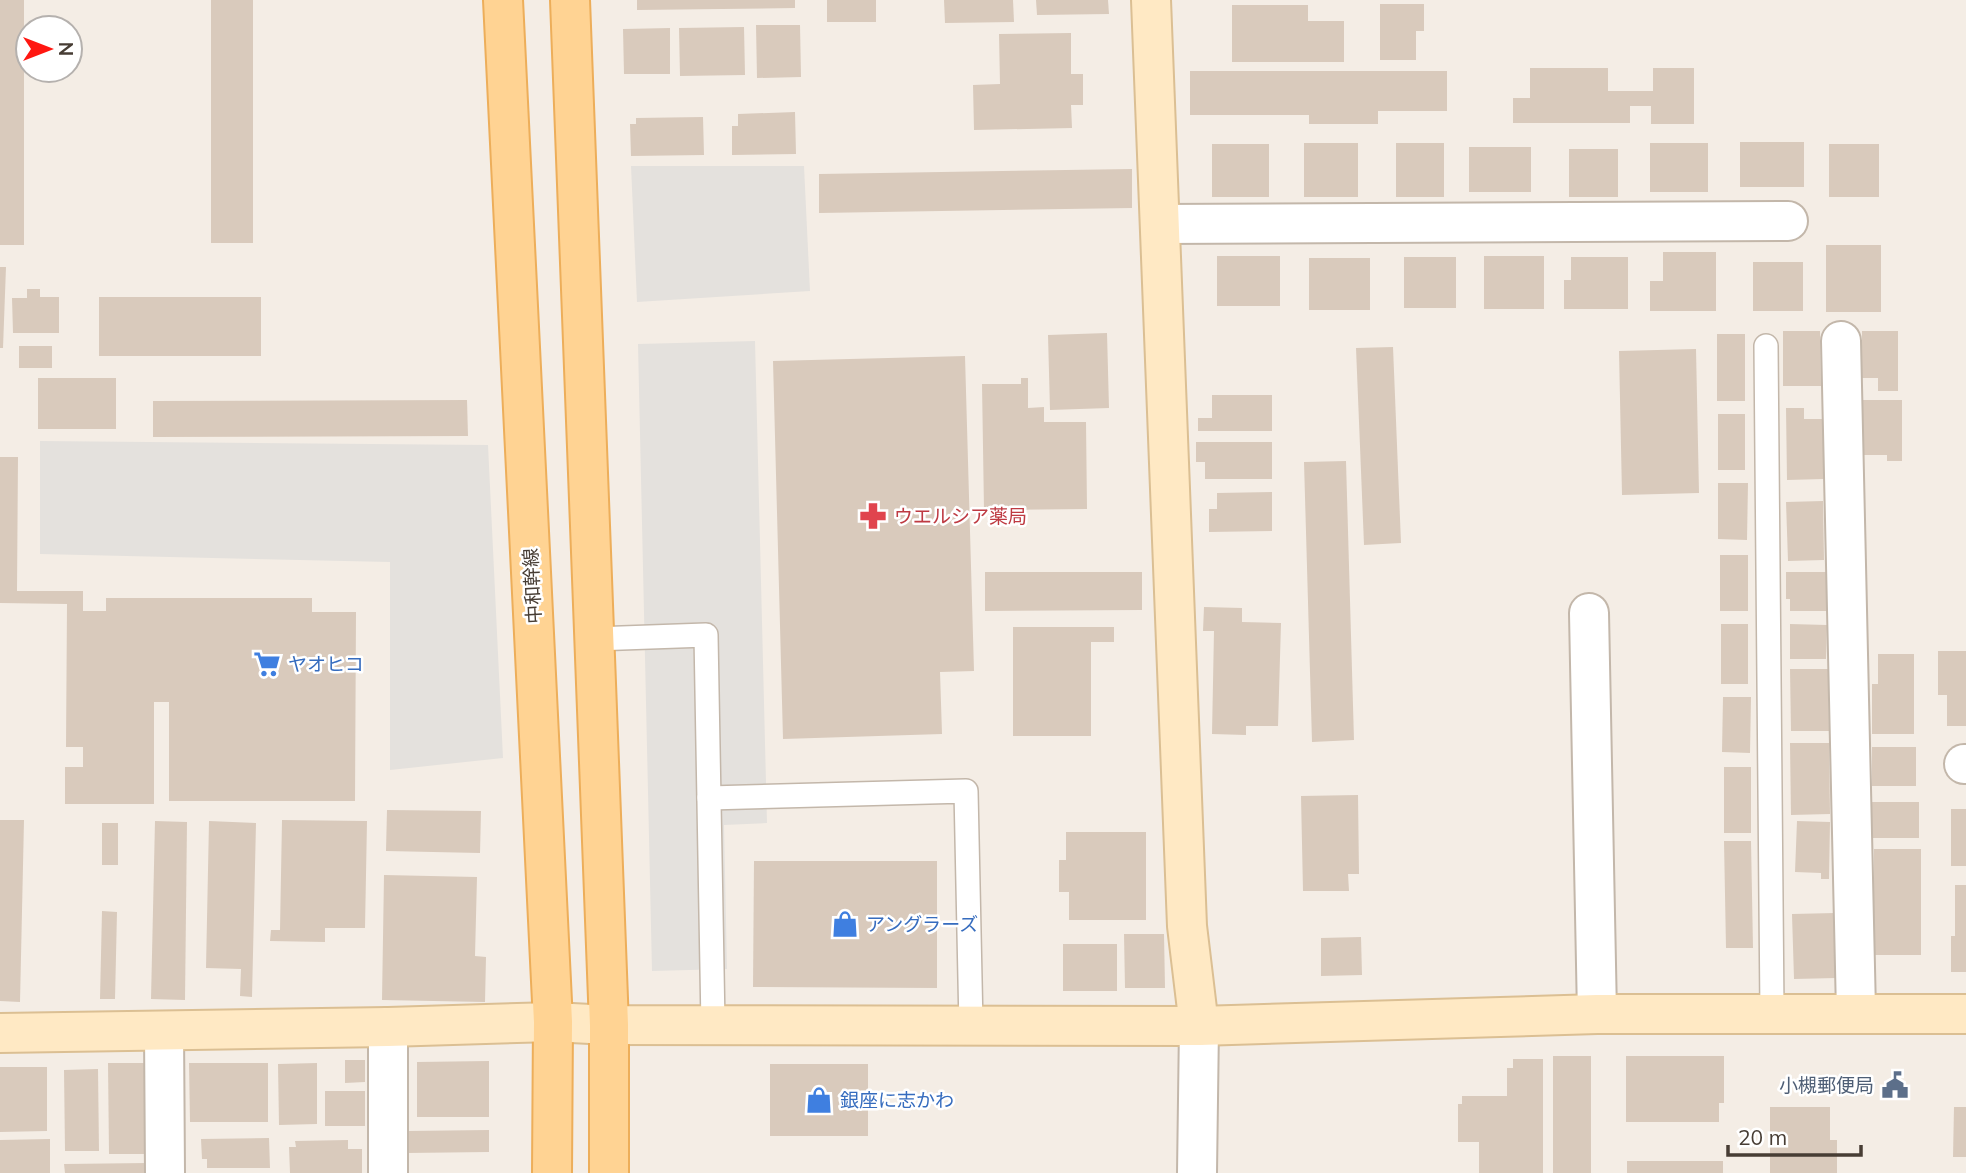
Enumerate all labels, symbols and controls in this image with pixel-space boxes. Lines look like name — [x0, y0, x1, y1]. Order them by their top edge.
north arrow — [14, 14, 84, 84]
text: N — [54, 42, 78, 56]
pharmacy icon: ウエルシア薬局 — [858, 501, 888, 531]
place label: ウエルシア薬局 — [894, 504, 1027, 528]
street label: 中和幹線 — [518, 547, 546, 625]
supermarket icon: ヤオヒコ — [252, 649, 282, 679]
place label: ヤオヒコ — [288, 652, 364, 676]
shop icon: アングラーズ — [830, 909, 860, 939]
place label: アングラーズ — [866, 912, 978, 936]
public building icon: 小槻郵便局 — [1880, 1070, 1910, 1100]
place label: 小槻郵便局 — [1779, 1073, 1874, 1097]
shop icon: 銀座に志かわ — [804, 1085, 834, 1115]
place label: 銀座に志かわ — [840, 1088, 954, 1112]
scale bar — [1728, 1114, 1861, 1158]
text: 20 m — [1738, 1124, 1787, 1150]

